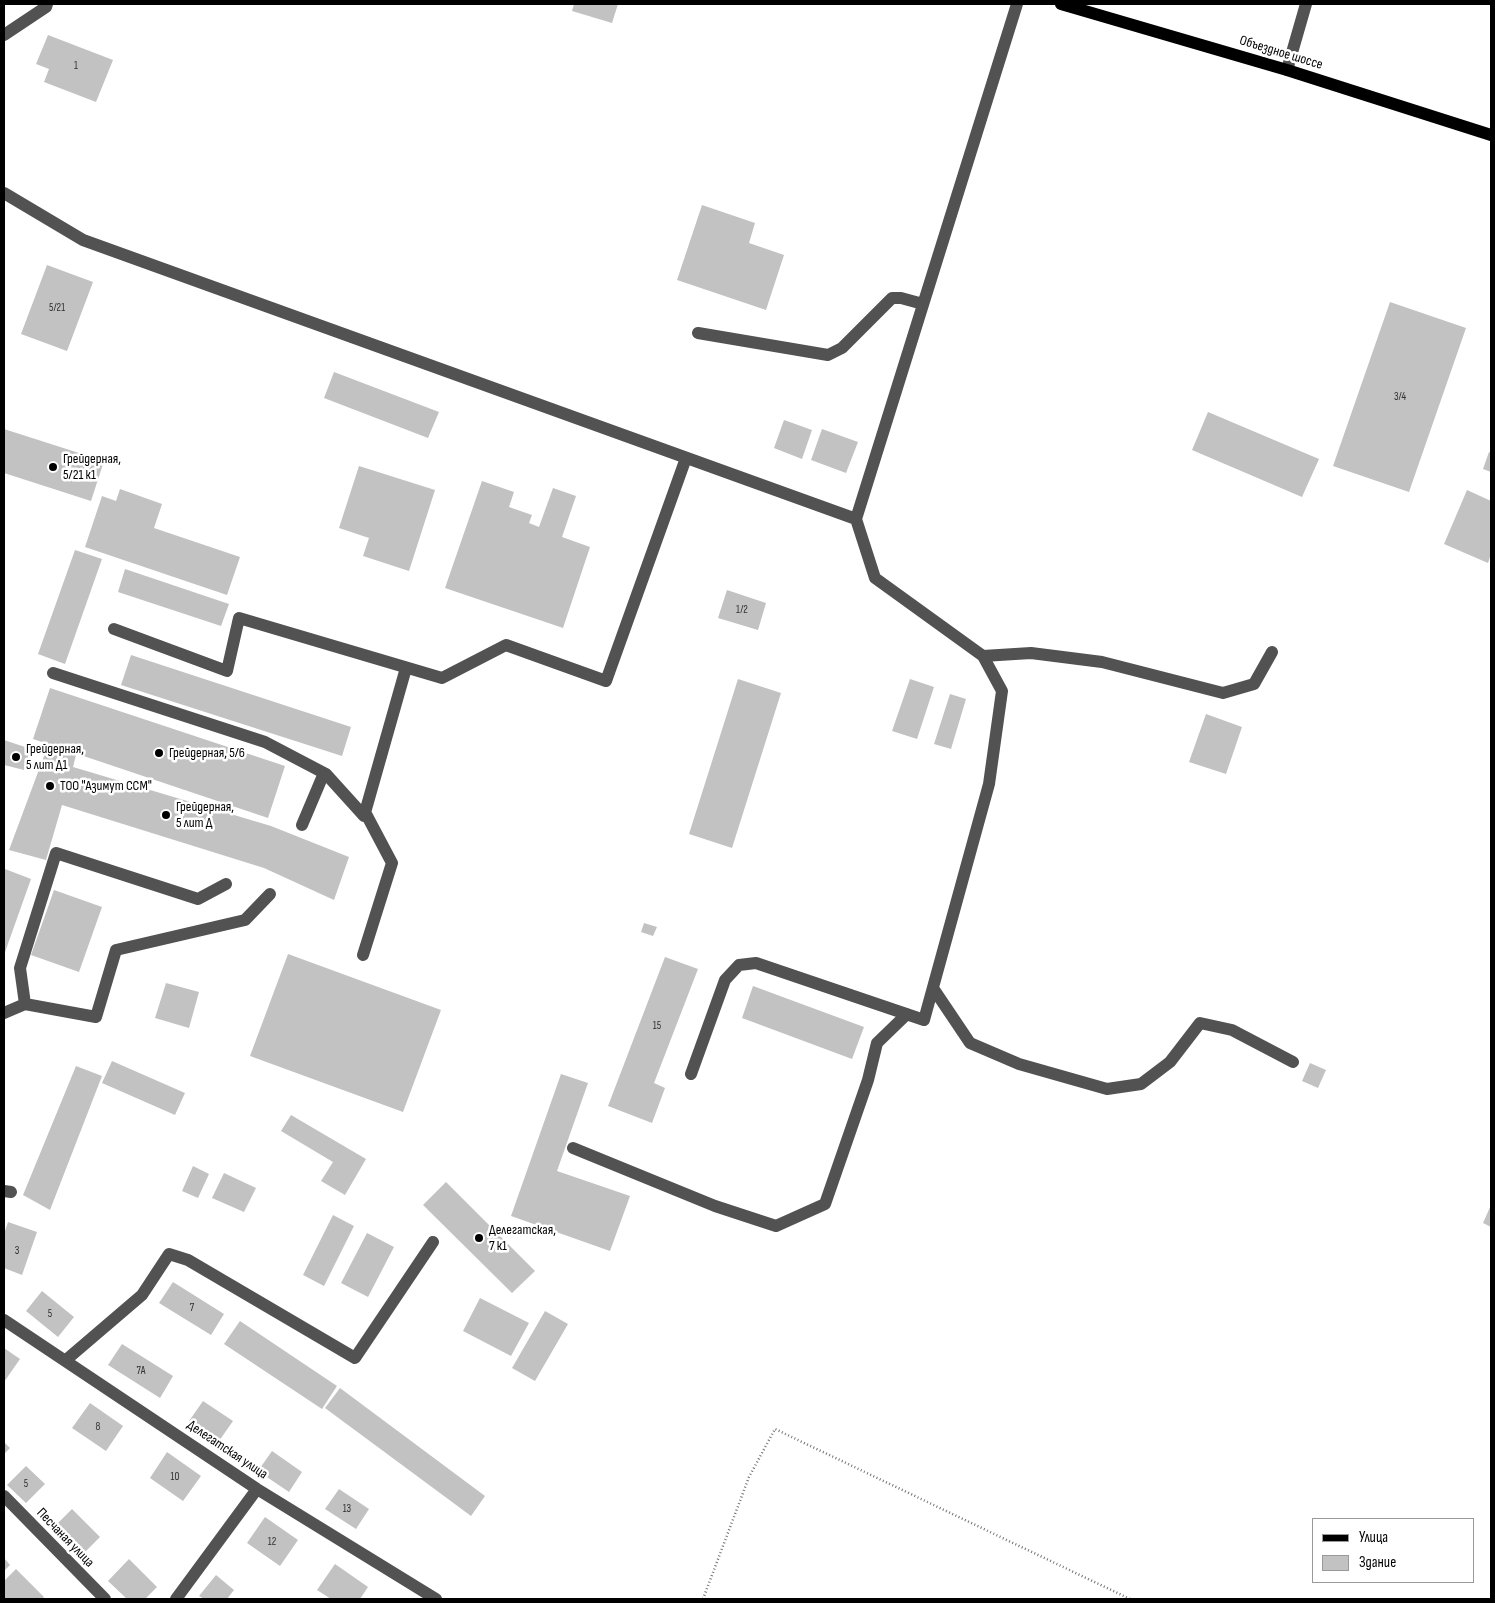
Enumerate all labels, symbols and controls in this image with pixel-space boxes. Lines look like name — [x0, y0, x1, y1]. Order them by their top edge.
street label: Объездное шоссе — [1237, 32, 1325, 74]
house number: 1 — [74, 59, 78, 73]
house number: 5/21 — [49, 301, 65, 315]
house number: 3/4 — [1394, 390, 1406, 404]
place label: Грейдерная, 5/21 к1 — [63, 451, 121, 484]
marker: Грейдерная, 5/21 к1 — [47, 461, 59, 473]
house number: 1/2 — [736, 603, 748, 617]
place label: Грейдерная, 5 лит Д1 — [26, 741, 84, 774]
place label: Грейдерная, 5/6 — [169, 745, 245, 761]
marker: Грейдерная, 5/6 — [153, 747, 165, 759]
marker: Грейдерная, 5 лит Д1 — [10, 751, 22, 763]
place label: ТОО "Азимут ССМ" — [60, 778, 152, 794]
marker: ТОО "Азимут ССМ" — [44, 780, 56, 792]
place label: Грейдерная, 5 лит Д — [176, 799, 234, 832]
marker: Грейдерная, 5 лит Д — [160, 809, 172, 821]
house number: 15 — [653, 1019, 661, 1033]
place label: Делегатская, 7 к1 — [489, 1222, 556, 1254]
marker: Делегатская, 7 к1 — [473, 1232, 485, 1244]
house number: 3 — [15, 1244, 19, 1258]
house number: 7 — [190, 1301, 194, 1315]
house number: 5 — [48, 1307, 52, 1321]
house number: 7А — [137, 1364, 145, 1378]
street label: Делегатская улица — [183, 1417, 271, 1483]
house number: 8 — [96, 1420, 100, 1434]
house number: 10 — [171, 1470, 179, 1484]
house number: 5 — [24, 1477, 28, 1491]
house number: 13 — [343, 1502, 351, 1516]
street label: Песчаная улица — [33, 1505, 97, 1571]
legend — [1312, 1518, 1475, 1583]
text: Улица — [1359, 1528, 1388, 1547]
house number: 12 — [268, 1535, 276, 1549]
text: Здание — [1359, 1553, 1396, 1572]

